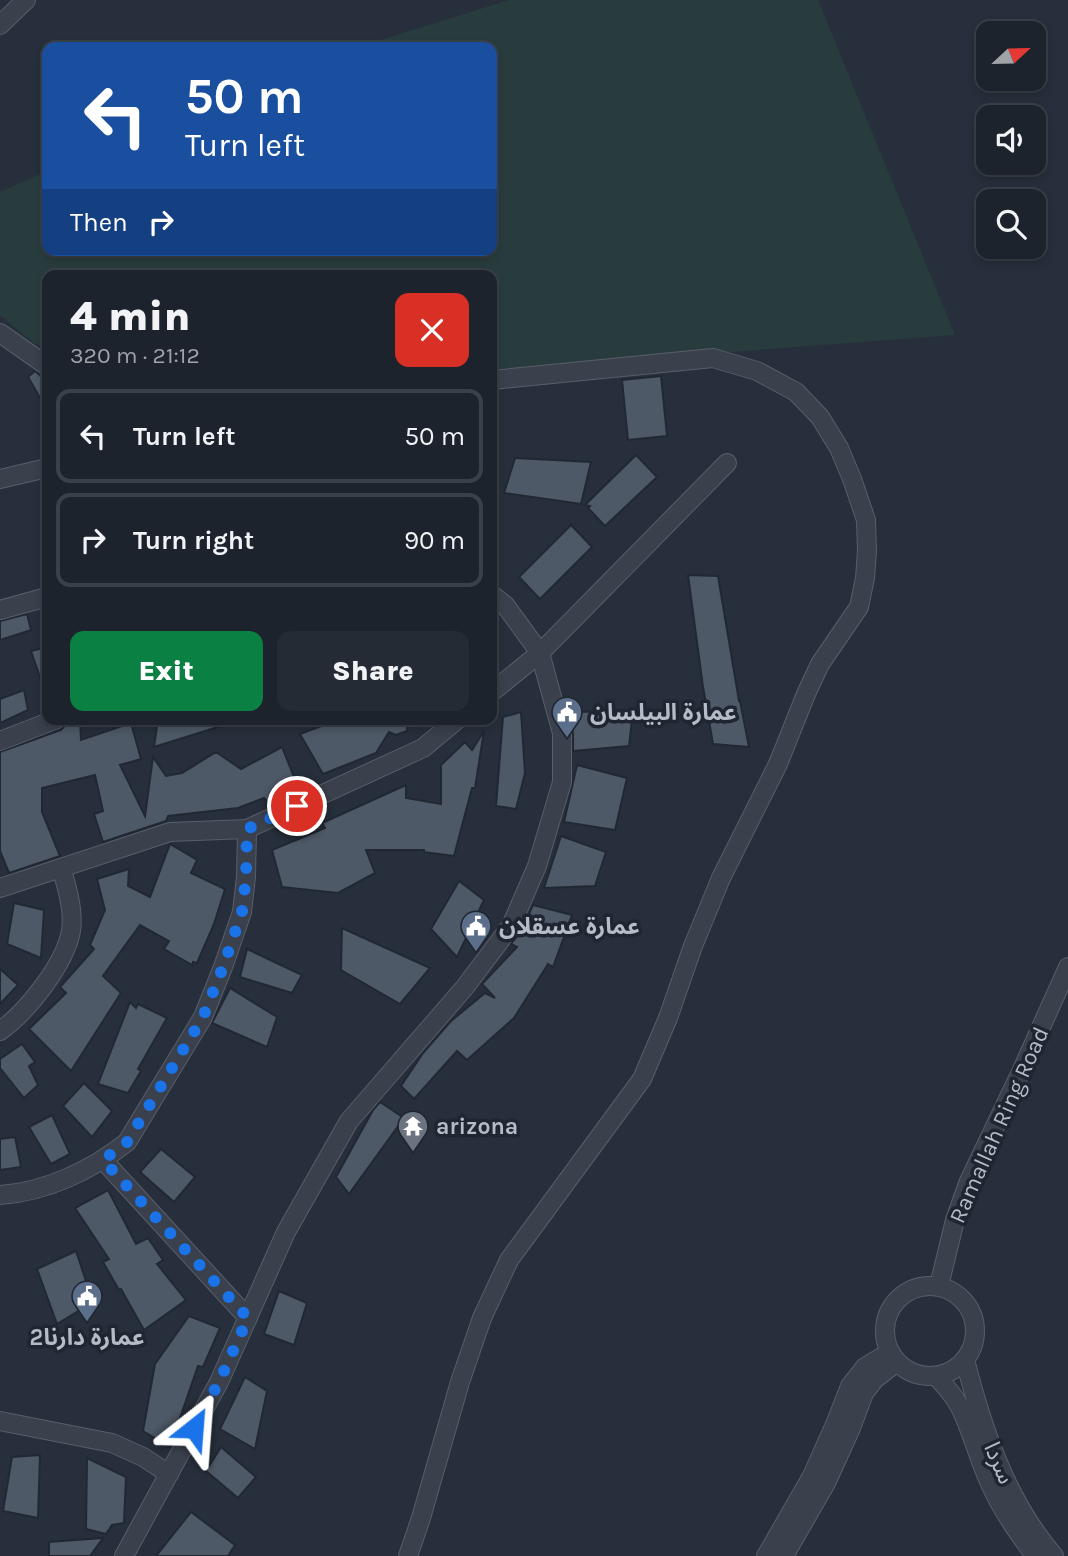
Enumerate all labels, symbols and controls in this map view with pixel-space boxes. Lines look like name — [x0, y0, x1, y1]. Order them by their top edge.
north arrow — [976, 21, 1046, 91]
map controls — [976, 21, 1046, 259]
text: 50 m — [185, 68, 303, 125]
icon: left — [70, 70, 161, 161]
button: sound — [976, 105, 1046, 175]
text: Turn left — [185, 127, 305, 164]
button: search — [976, 189, 1046, 259]
icon: right — [142, 203, 180, 241]
text: Then — [70, 207, 128, 238]
text: 4 min — [70, 291, 191, 341]
button: close — [395, 293, 469, 367]
text: 320 m · 21:12 — [70, 342, 200, 369]
icon: left — [74, 417, 112, 455]
text: Turn left — [133, 421, 235, 452]
text: 50 m — [404, 421, 465, 452]
icon: right — [74, 521, 112, 559]
text: Turn right — [133, 525, 254, 556]
text: 90 m — [404, 525, 465, 556]
button: Exit — [70, 631, 263, 711]
button: Share — [277, 631, 469, 711]
public building icon: عمارة البيلسان — [550, 695, 584, 739]
place label: عمارة البيلسان — [590, 699, 737, 726]
pin — [267, 776, 327, 836]
icon: arrive — [278, 787, 316, 825]
public building icon: عمارة عسقلان — [459, 909, 493, 953]
place label: عمارة عسقلان — [499, 913, 640, 940]
street label: Ramallah Ring Road — [944, 1023, 1054, 1227]
temple icon: arizona — [396, 1109, 430, 1153]
place label: arizona — [436, 1113, 518, 1140]
public building icon: عمارة دارنا2 — [70, 1279, 104, 1323]
place label: عمارة دارنا2 — [29, 1324, 145, 1351]
position arrow — [157, 1391, 231, 1465]
street label: سردا — [978, 1438, 1020, 1488]

